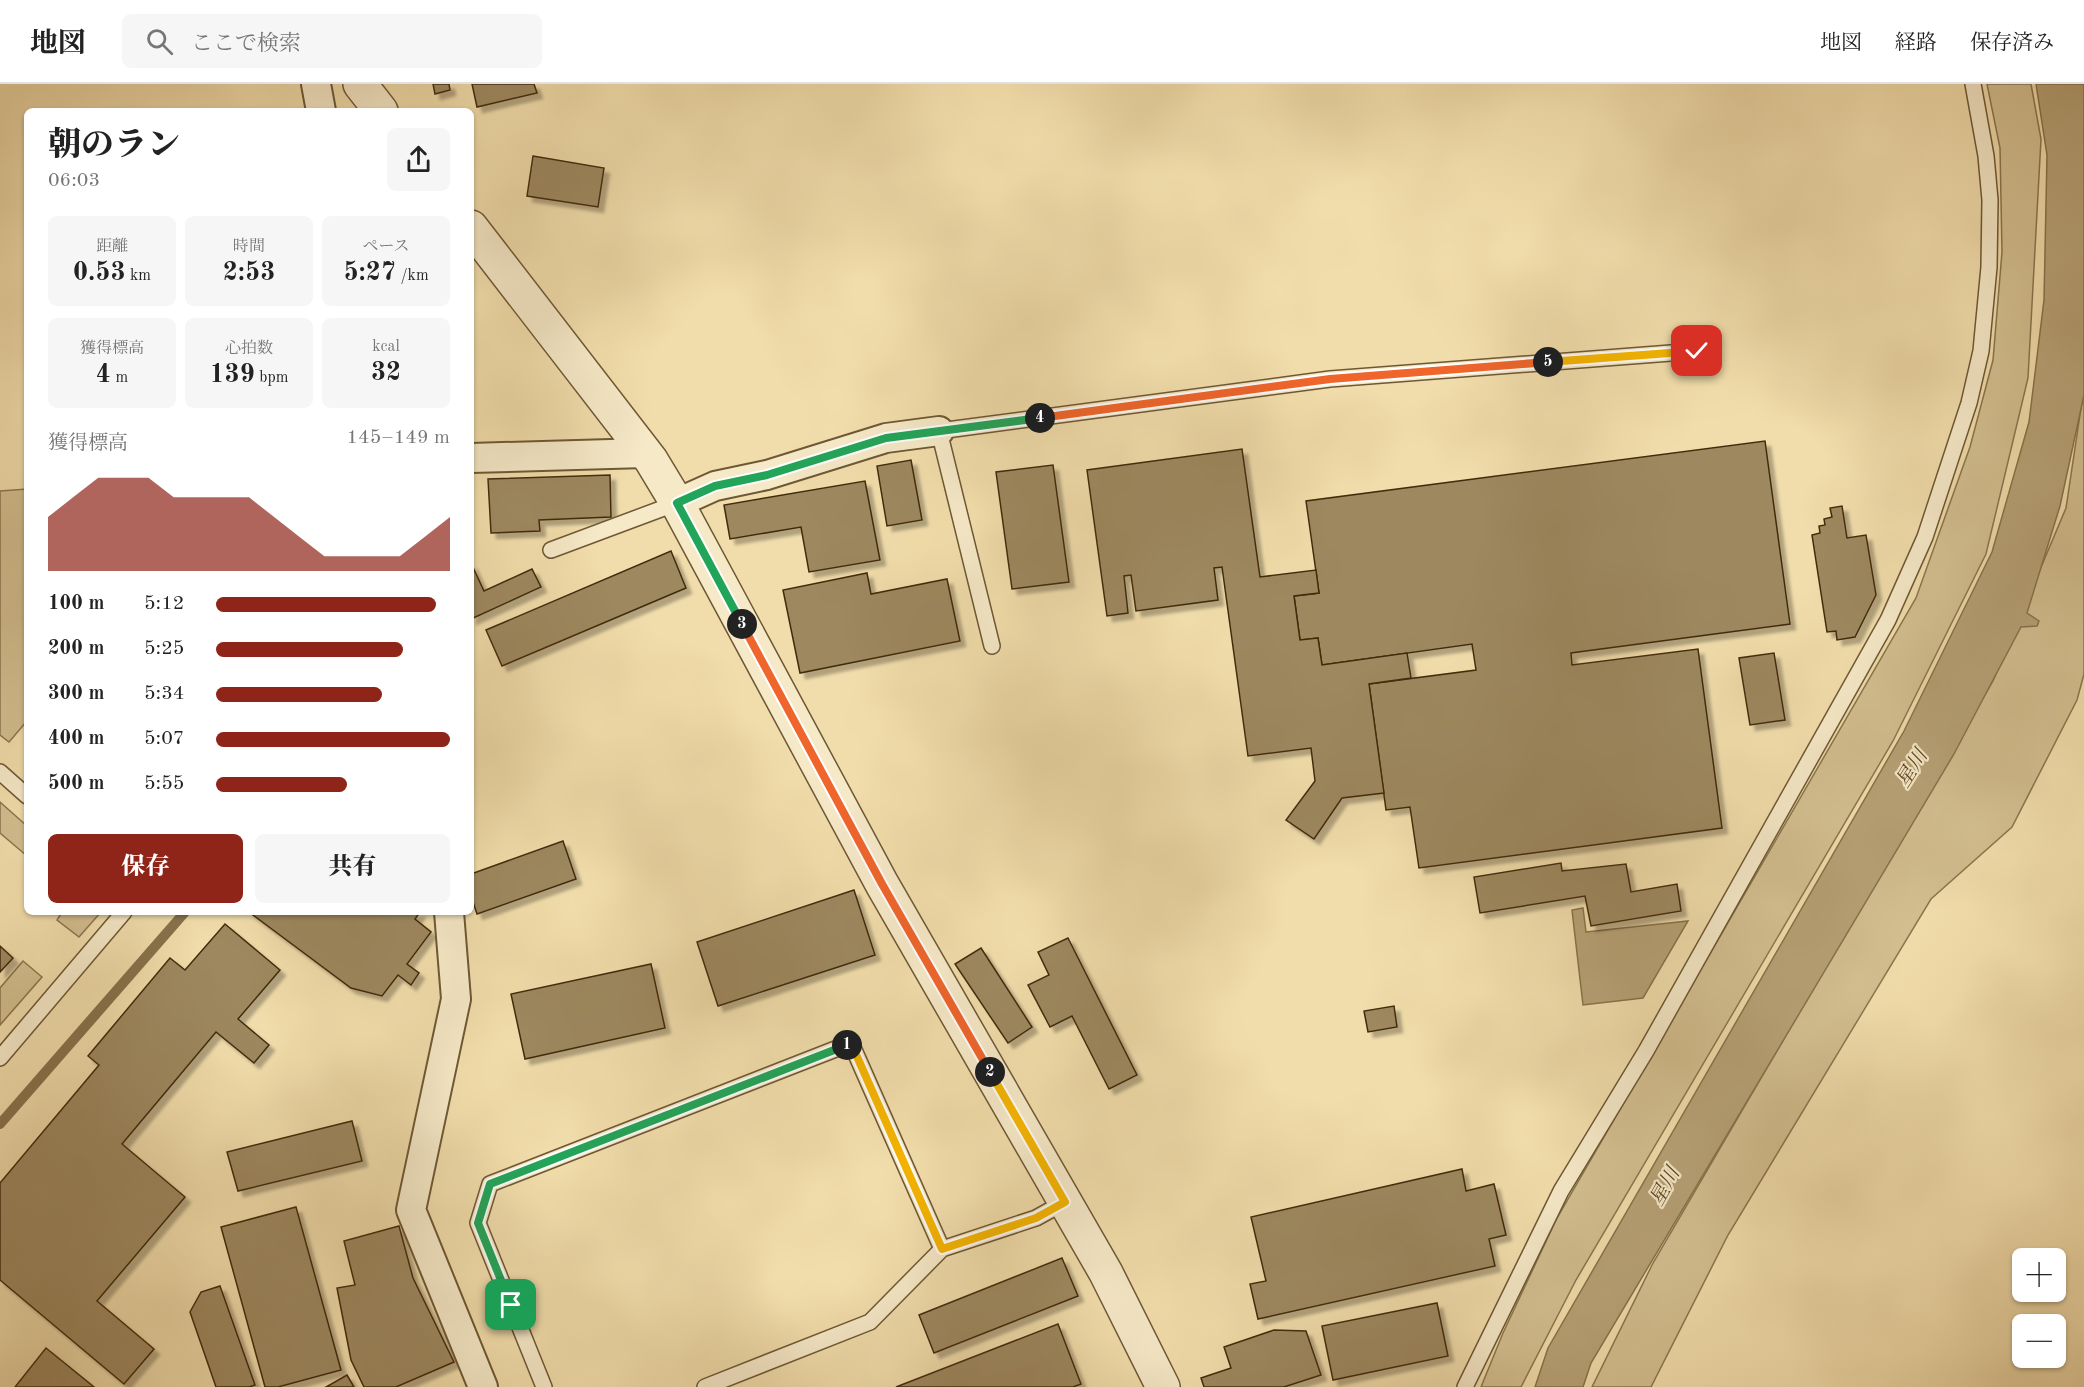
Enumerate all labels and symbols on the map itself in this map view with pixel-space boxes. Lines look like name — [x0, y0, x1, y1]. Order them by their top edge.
pin — [1671, 325, 1722, 376]
pin: 5 — [1533, 347, 1563, 377]
pin: 4 — [1025, 403, 1055, 433]
pin: 3 — [727, 609, 757, 639]
water label: 星川 — [1892, 744, 1933, 791]
pin: 1 — [832, 1030, 862, 1060]
pin: 2 — [975, 1057, 1005, 1087]
water label: 星川 — [1646, 1162, 1685, 1209]
pin — [485, 1279, 536, 1330]

